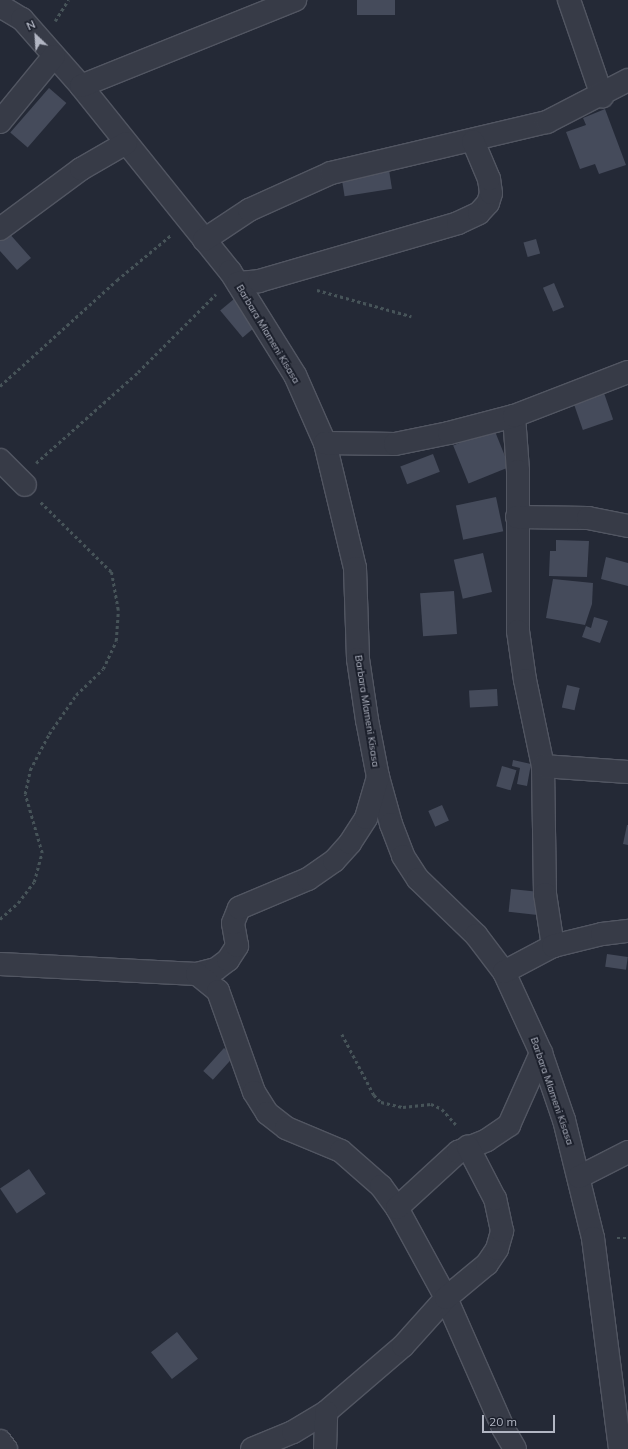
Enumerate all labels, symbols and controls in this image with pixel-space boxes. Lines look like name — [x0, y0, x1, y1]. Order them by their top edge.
north arrow — [16, 16, 56, 56]
text: N — [24, 17, 38, 33]
street label: Barbara Mlameni Kisasa — [234, 282, 302, 386]
street label: Barbara Mlameni Kisasa — [352, 654, 382, 768]
street label: Barbara Mlameni Kisasa — [528, 1035, 576, 1147]
scale bar — [484, 1407, 557, 1433]
text: 20 m — [489, 1414, 517, 1429]

